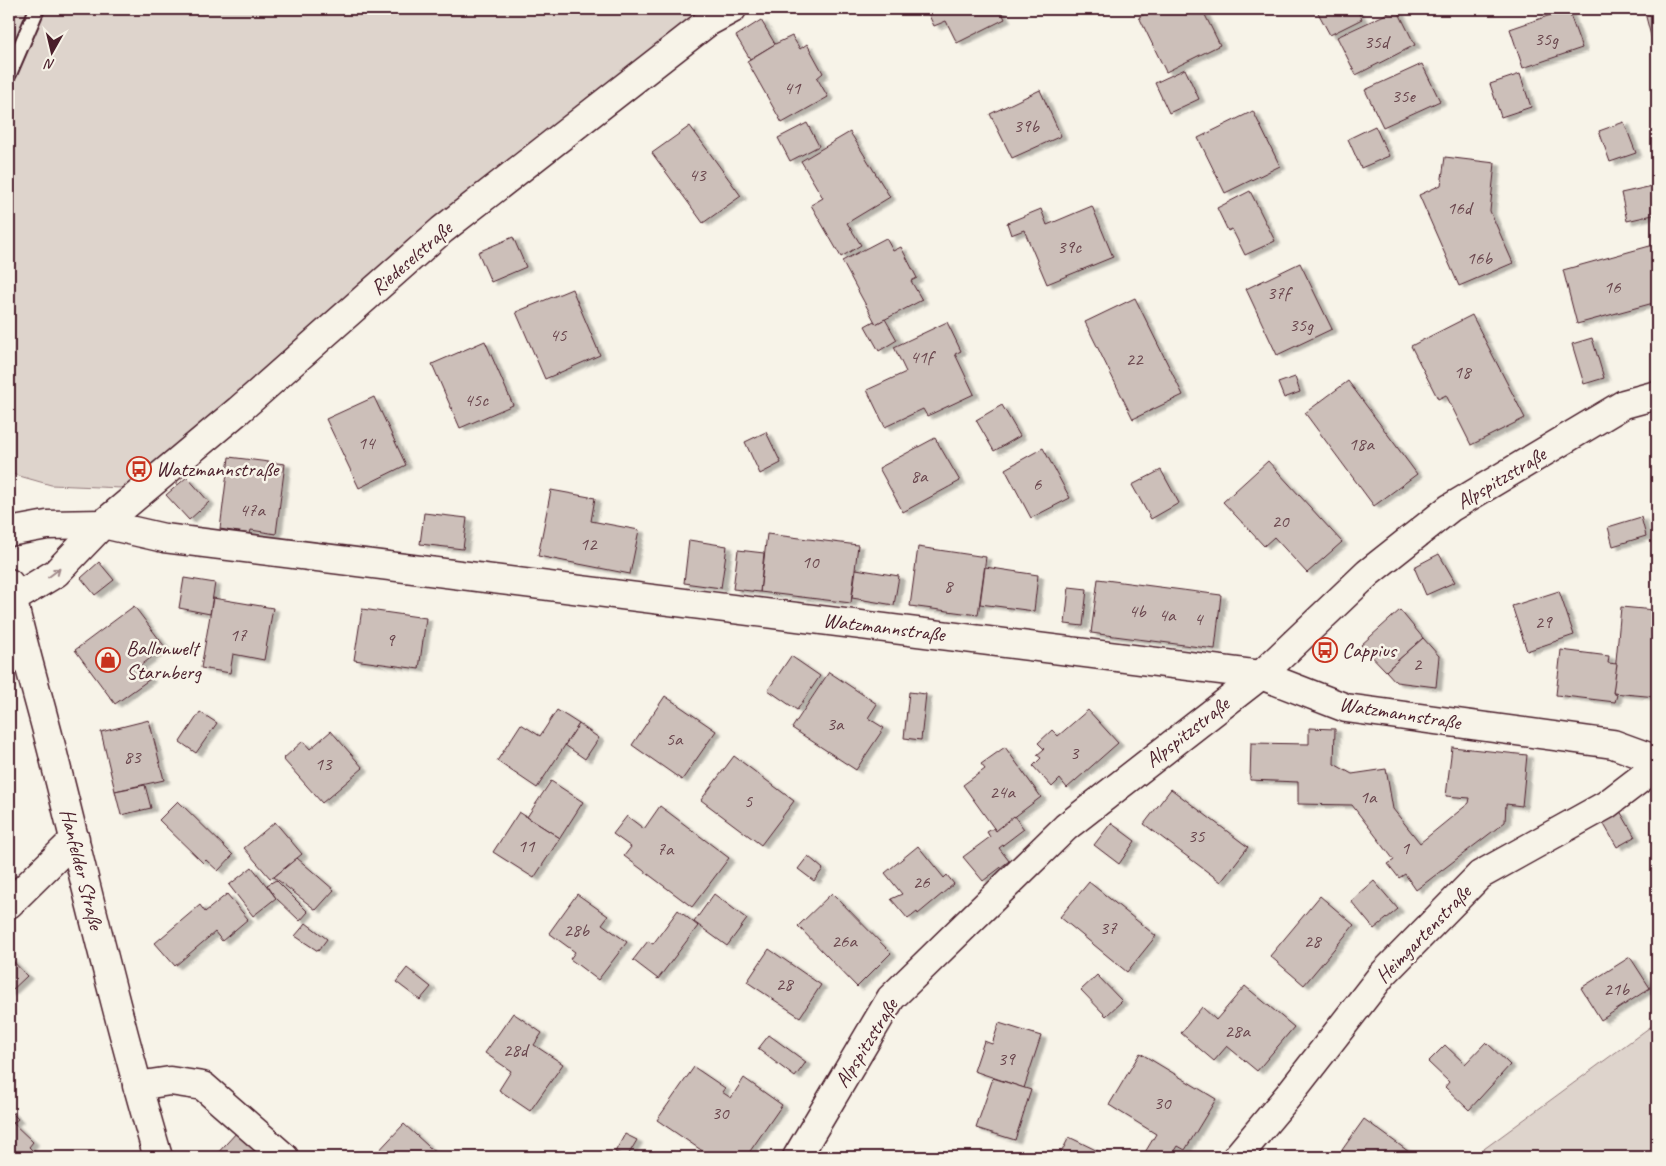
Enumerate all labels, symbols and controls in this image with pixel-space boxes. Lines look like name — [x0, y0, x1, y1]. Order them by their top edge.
house number: 35g — [1534, 27, 1559, 51]
north arrow — [28, 28, 78, 78]
house number: 35d — [1364, 30, 1392, 54]
text: N — [42, 55, 56, 73]
house number: 41 — [783, 76, 802, 100]
house number: 35e — [1391, 84, 1416, 108]
house number: 39b — [1013, 114, 1040, 138]
house number: 43 — [688, 163, 707, 187]
house number: 16d — [1447, 196, 1475, 220]
street label: Riedeselstraße — [365, 214, 459, 301]
house number: 39c — [1057, 235, 1082, 259]
house number: 16b — [1466, 246, 1493, 270]
house number: 16 — [1603, 275, 1622, 299]
house number: 37f — [1267, 281, 1294, 305]
house number: 35g — [1289, 313, 1314, 337]
house number: 45 — [549, 323, 568, 347]
house number: 41f — [910, 345, 937, 369]
house number: 22 — [1125, 347, 1144, 371]
house number: 18 — [1453, 360, 1473, 384]
house number: 45c — [464, 388, 489, 412]
house number: 14 — [357, 431, 377, 455]
house number: 18a — [1348, 432, 1375, 456]
street label: Alpspitzstraße — [1451, 440, 1552, 515]
bus stop icon: Watzmannstraße — [126, 456, 152, 482]
place label: Watzmannstraße — [156, 456, 281, 482]
house number: 8a — [911, 464, 929, 488]
house number: 6 — [1033, 472, 1043, 496]
house number: 47a — [239, 498, 266, 522]
house number: 20 — [1271, 509, 1290, 533]
house number: 12 — [579, 532, 598, 556]
house number: 10 — [801, 550, 820, 574]
one-way arrow — [47, 568, 60, 579]
house number: 8 — [944, 574, 955, 598]
house number: 4b — [1129, 599, 1147, 623]
house number: 4a — [1159, 603, 1177, 627]
street label: Watzmannstraße — [822, 607, 948, 648]
house number: 4 — [1194, 607, 1205, 631]
house number: 29 — [1534, 610, 1553, 634]
house number: 17 — [229, 623, 248, 647]
house number: 9 — [386, 628, 396, 652]
place label: Ballonwelt Starnberg — [126, 635, 202, 685]
bus stop icon: Cappius — [1312, 637, 1338, 663]
place label: Cappius — [1342, 637, 1398, 663]
shop icon: Ballonwelt Starnberg — [95, 647, 121, 673]
house number: 2 — [1413, 652, 1423, 676]
street label: Alpspitzstraße — [1140, 690, 1236, 773]
street label: Watzmannstraße — [1338, 691, 1465, 736]
house number: 3a — [827, 712, 845, 736]
house number: 5a — [666, 727, 684, 751]
house number: 3 — [1070, 741, 1080, 765]
house number: 83 — [123, 745, 142, 769]
house number: 13 — [314, 752, 333, 776]
house number: 24a — [989, 780, 1016, 804]
house number: 1a — [1360, 785, 1378, 809]
house number: 5 — [744, 789, 754, 813]
street label: Hanfelder Straße — [54, 806, 110, 934]
house number: 35 — [1187, 824, 1206, 848]
house number: 11 — [517, 834, 536, 858]
house number: 1 — [1401, 836, 1411, 860]
house number: 7a — [657, 837, 675, 861]
house number: 26 — [912, 870, 931, 894]
street label: Heimgartenstraße — [1370, 878, 1478, 989]
house number: 37 — [1099, 916, 1118, 940]
house number: 28b — [563, 918, 590, 942]
house number: 26a — [831, 929, 858, 953]
house number: 28 — [1303, 929, 1323, 953]
house number: 28 — [775, 972, 795, 996]
house number: 21b — [1603, 977, 1630, 1001]
street label: Alpspitzstraße — [829, 992, 905, 1092]
house number: 28a — [1224, 1019, 1251, 1043]
house number: 28d — [503, 1038, 531, 1062]
house number: 39 — [997, 1047, 1016, 1071]
house number: 30 — [1153, 1091, 1172, 1115]
house number: 30 — [711, 1101, 730, 1125]

